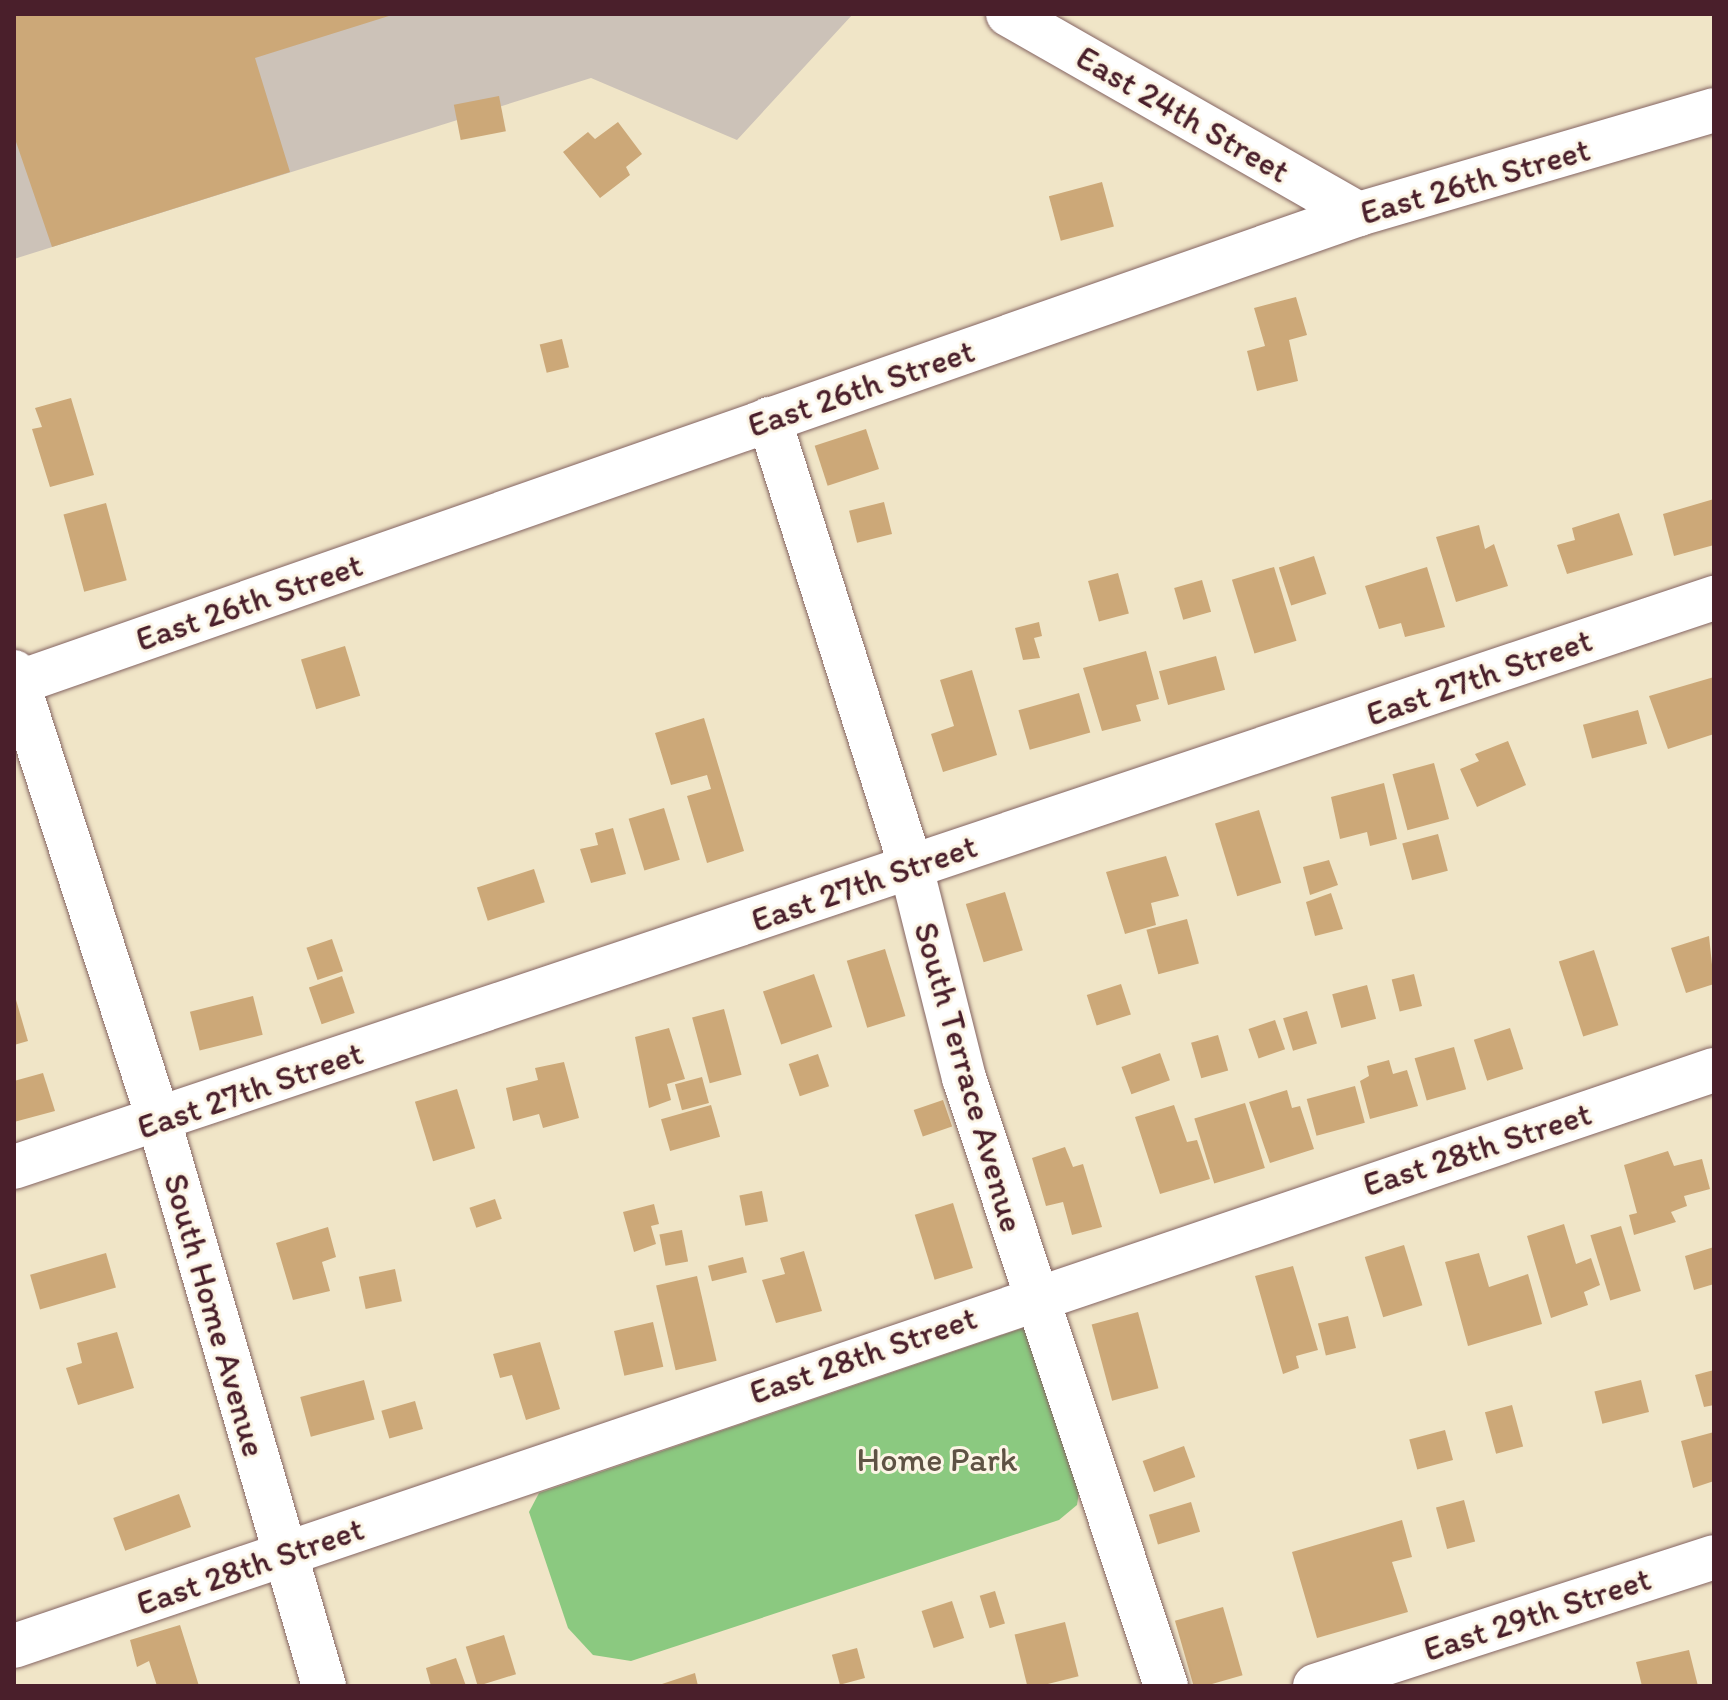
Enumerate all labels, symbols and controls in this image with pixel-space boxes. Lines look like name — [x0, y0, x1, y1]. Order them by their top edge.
street label: East 24th Street — [1070, 37, 1296, 191]
street label: East 26th Street — [1356, 129, 1594, 233]
street label: East 26th Street — [743, 330, 979, 446]
street label: East 26th Street — [131, 544, 367, 660]
street label: East 27th Street — [1362, 620, 1596, 734]
street label: East 27th Street — [747, 826, 981, 940]
street label: South Terrace Avenue — [906, 920, 1032, 1234]
street label: East 27th Street — [133, 1033, 367, 1147]
street label: East 28th Street — [1358, 1093, 1596, 1205]
street label: South Home Avenue — [155, 1169, 275, 1461]
street label: East 28th Street — [745, 1297, 981, 1413]
park label: Home Park — [857, 1440, 1017, 1480]
street label: East 28th Street — [132, 1508, 368, 1624]
street label: East 29th Street — [1419, 1558, 1655, 1670]

